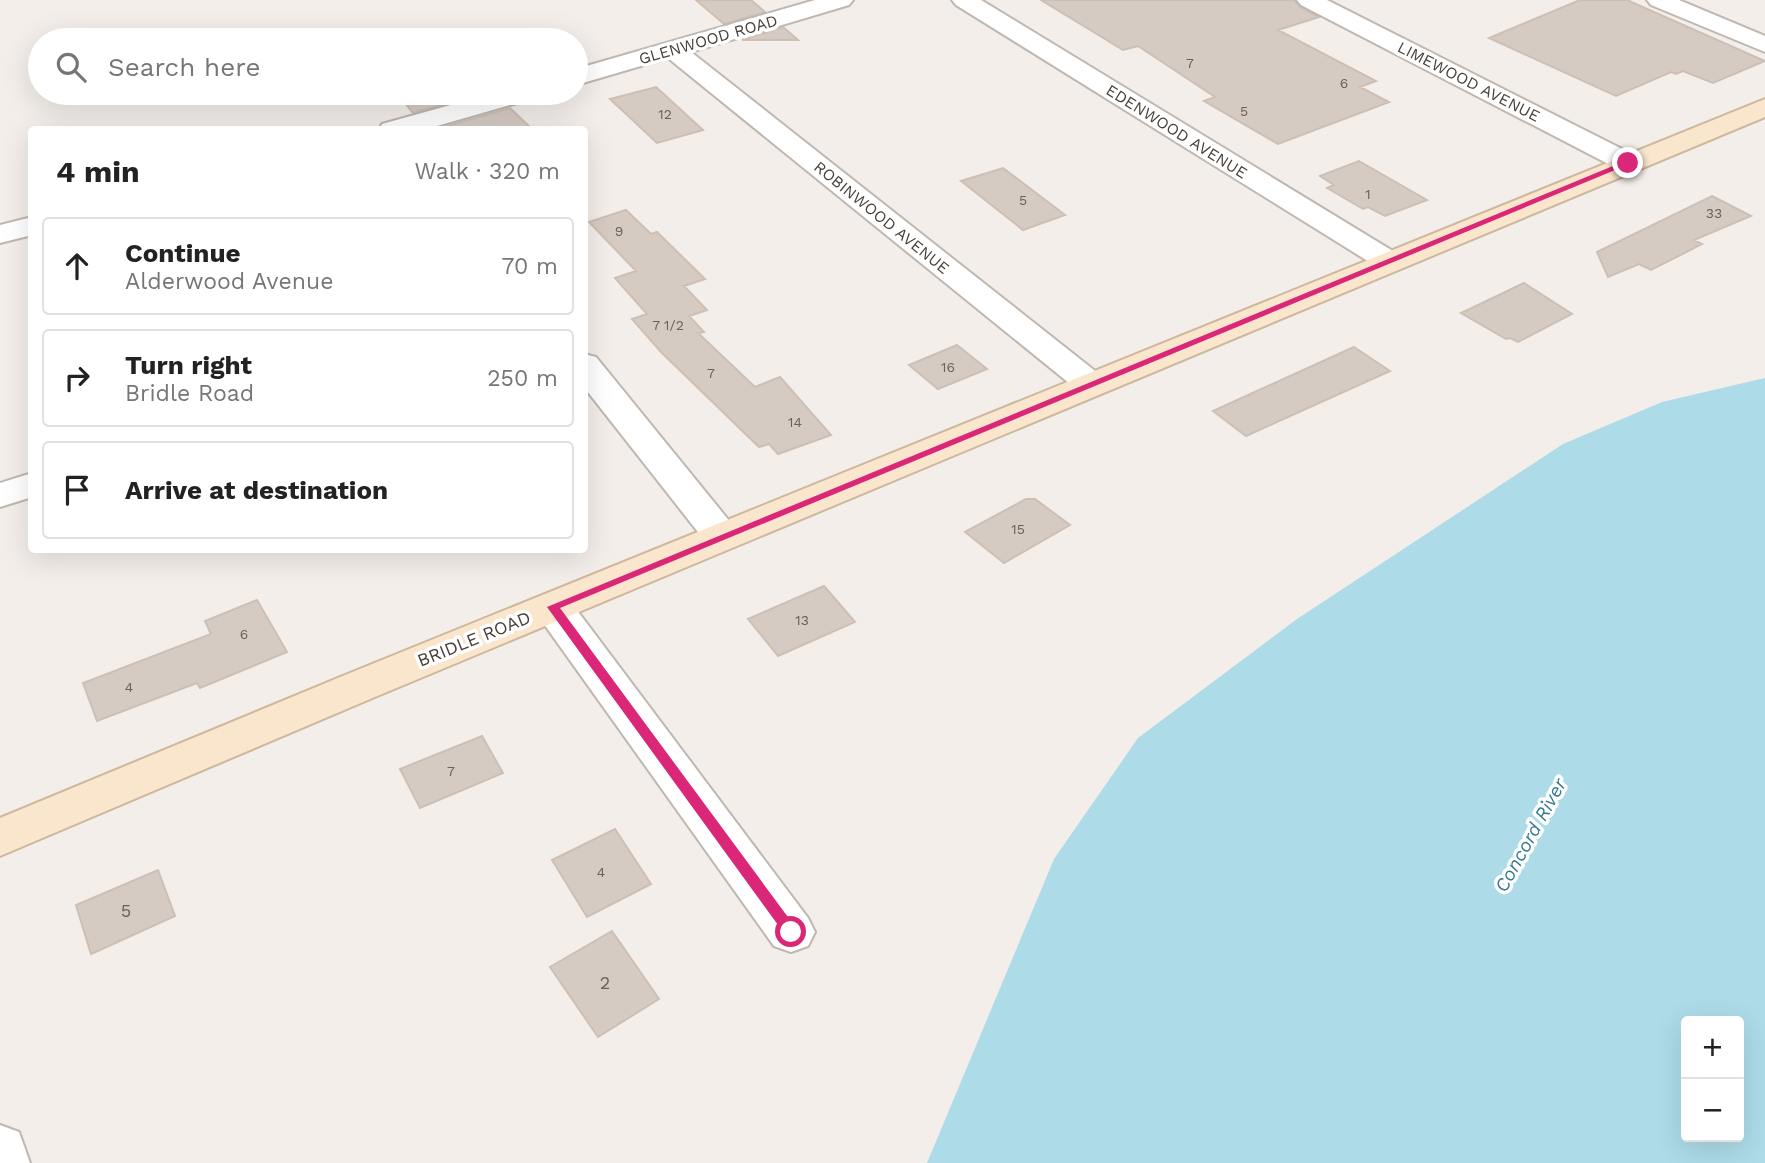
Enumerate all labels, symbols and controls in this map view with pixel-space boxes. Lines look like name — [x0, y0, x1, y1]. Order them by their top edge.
street label: GLENWOOD ROAD — [637, 11, 780, 68]
search box — [28, 28, 588, 105]
street label: LIMEWOOD AVENUE — [1394, 37, 1543, 126]
icon: search — [52, 48, 90, 86]
text: Search here — [108, 52, 260, 82]
house number: 7 — [1186, 55, 1194, 71]
house number: 6 — [1340, 75, 1348, 91]
street label: EDENWOOD AVENUE — [1103, 80, 1251, 183]
house number: 5 — [1240, 103, 1248, 119]
house number: 12 — [658, 106, 672, 122]
route end — [1612, 147, 1643, 178]
text: 4 min — [56, 154, 140, 189]
street label: ROBINWOOD AVENUE — [810, 157, 953, 278]
text: Walk · 320 m — [414, 158, 560, 185]
house number: 1 — [1365, 186, 1371, 202]
house number: 5 — [1019, 192, 1027, 208]
house number: 33 — [1706, 205, 1722, 221]
house number: 9 — [615, 223, 623, 239]
text: Continue — [125, 238, 241, 268]
icon: ahead — [58, 247, 96, 285]
text: 70 m — [501, 253, 558, 280]
text: Alderwood Avenue — [125, 268, 333, 295]
house number: 7 1/2 — [652, 317, 684, 333]
text: Turn right — [125, 350, 252, 380]
icon: right — [58, 359, 96, 397]
house number: 16 — [941, 359, 955, 375]
text: 250 m — [487, 365, 558, 392]
house number: 7 — [707, 365, 715, 381]
text: Bridle Road — [125, 380, 254, 407]
house number: 14 — [788, 414, 802, 430]
icon: arrive — [58, 471, 96, 509]
text: Arrive at destination — [125, 475, 388, 505]
house number: 15 — [1011, 521, 1025, 537]
street label: BRIDLE ROAD — [414, 606, 533, 671]
house number: 13 — [795, 612, 809, 628]
house number: 6 — [240, 626, 248, 642]
house number: 4 — [125, 679, 133, 695]
house number: 7 — [447, 763, 455, 779]
water label: Concord River — [1490, 774, 1572, 896]
house number: 4 — [597, 864, 605, 880]
house number: 5 — [121, 900, 131, 921]
route start — [775, 916, 806, 947]
house number: 2 — [600, 972, 610, 993]
map controls — [1681, 1016, 1744, 1142]
button: + — [1681, 1016, 1744, 1079]
button: − — [1681, 1079, 1744, 1142]

